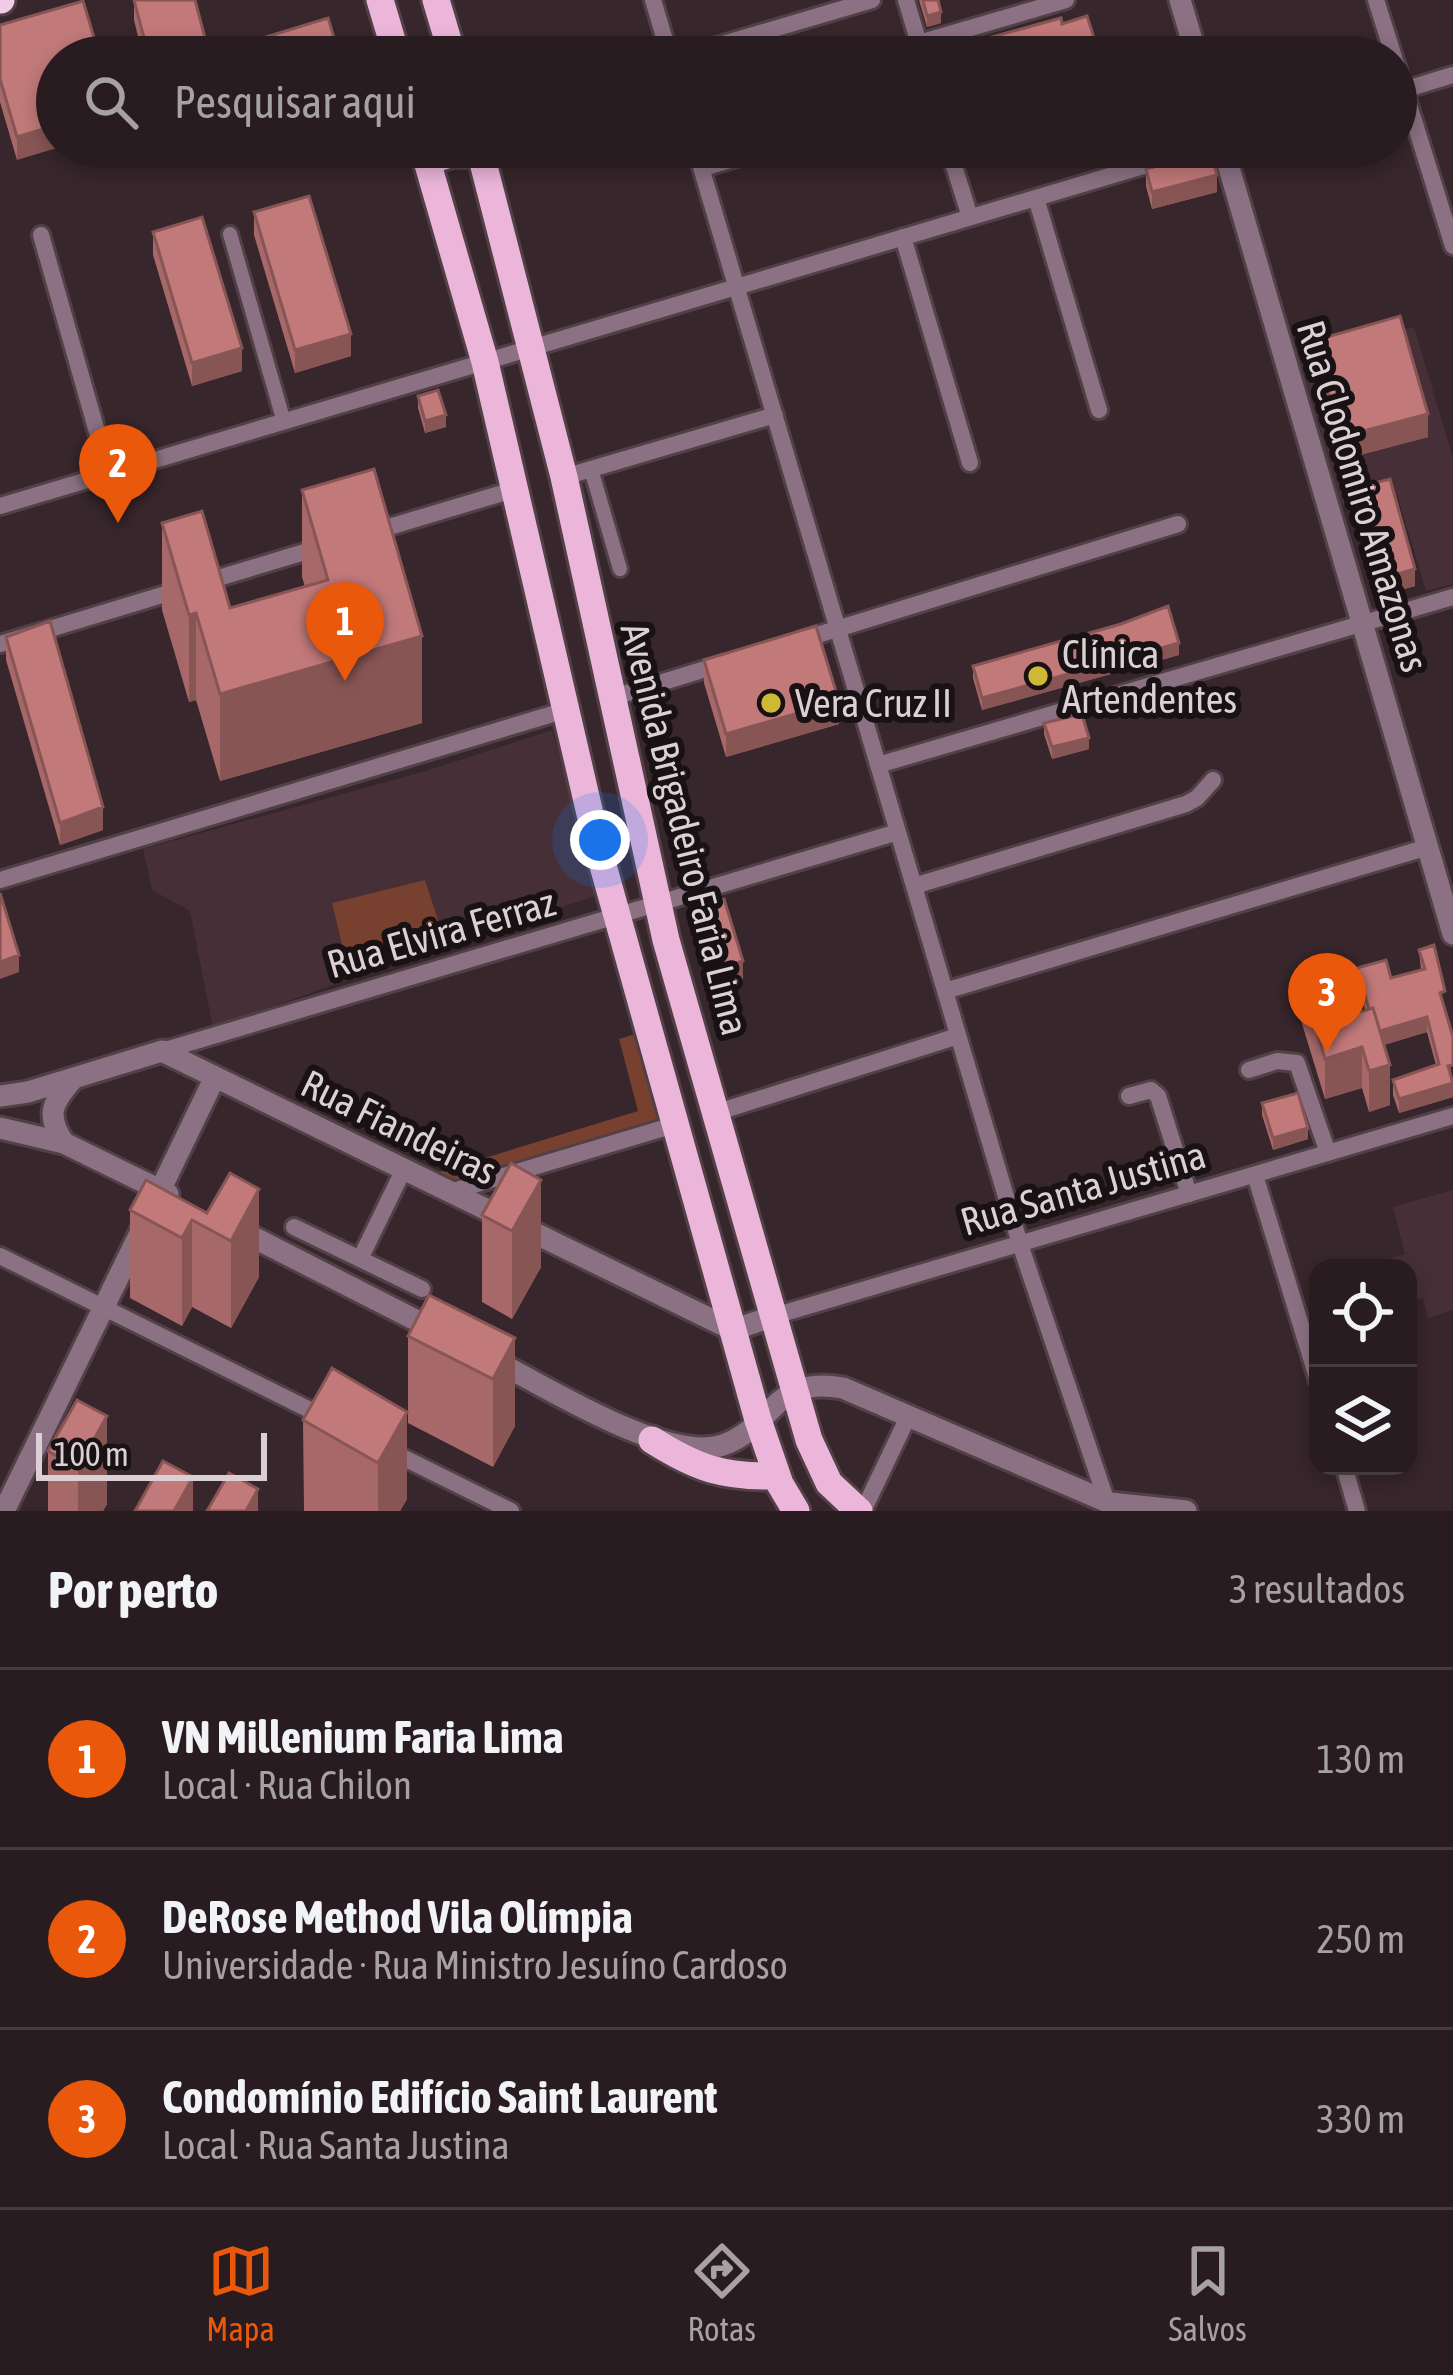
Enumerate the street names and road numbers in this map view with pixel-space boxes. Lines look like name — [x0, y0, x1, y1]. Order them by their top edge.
street label: Rua Clodomiro Amazonas — [1289, 315, 1437, 677]
street label: Avenida Brigadeiro Faria Lima — [612, 618, 758, 1040]
street label: Rua Elvira Ferraz — [322, 880, 560, 986]
street label: Rua Fiandeiras — [294, 1061, 504, 1193]
street label: Rua Santa Justina — [956, 1132, 1210, 1244]

